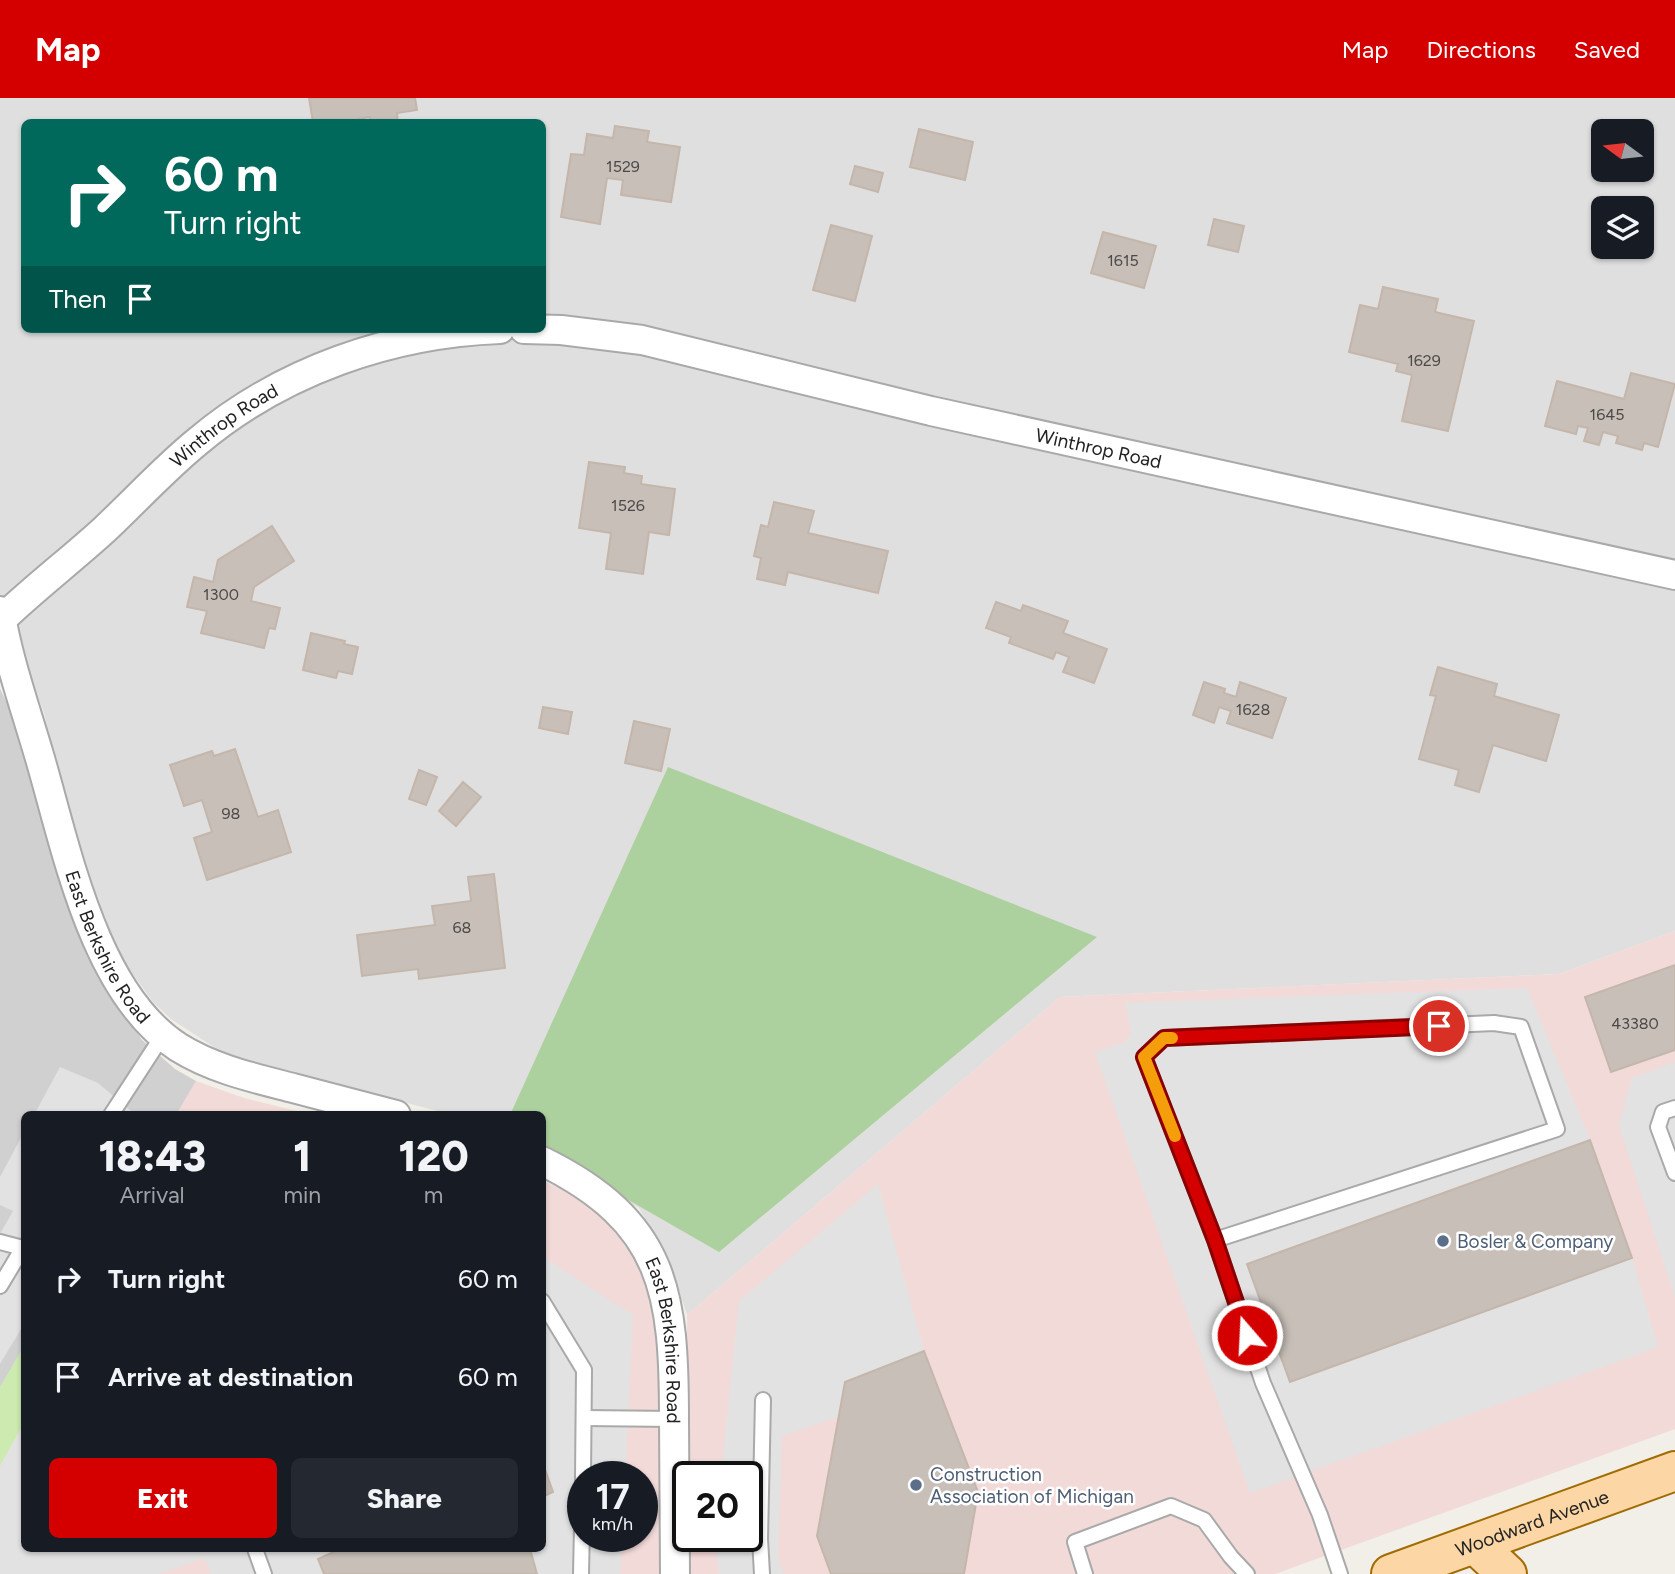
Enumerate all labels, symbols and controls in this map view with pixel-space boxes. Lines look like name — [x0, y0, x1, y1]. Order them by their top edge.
text: Map — [35, 30, 101, 69]
text: Map — [1342, 35, 1388, 64]
text: Directions — [1426, 35, 1536, 64]
text: Saved — [1574, 35, 1640, 64]
north arrow — [1591, 119, 1654, 182]
map controls — [1591, 119, 1654, 259]
text: 60 m — [164, 144, 279, 203]
icon: right — [49, 147, 140, 238]
house number: 1529 — [606, 157, 640, 176]
button: layers — [1591, 196, 1654, 259]
text: Turn right — [164, 204, 302, 242]
house number: 1615 — [1107, 251, 1139, 270]
icon: arrive — [121, 280, 159, 318]
text: Then — [49, 283, 107, 315]
house number: 1629 — [1407, 351, 1441, 370]
street label: Winthrop Road — [165, 378, 282, 472]
house number: 1645 — [1590, 405, 1624, 424]
street label: Winthrop Road — [1034, 423, 1164, 473]
house number: 1526 — [611, 496, 645, 515]
house number: 1300 — [203, 585, 239, 604]
house number: 1628 — [1236, 700, 1270, 719]
house number: 98 — [222, 804, 240, 823]
street label: East Berkshire Road — [61, 867, 155, 1028]
house number: 68 — [453, 918, 471, 937]
pin — [1409, 996, 1469, 1056]
icon: arrive — [1420, 1007, 1458, 1045]
house number: 43380 — [1611, 1014, 1659, 1033]
text: 18:43 — [98, 1131, 206, 1182]
text: 1 — [293, 1131, 311, 1182]
text: 120 — [399, 1131, 469, 1182]
text: Arrival — [120, 1181, 185, 1209]
text: min — [283, 1181, 321, 1209]
text: m — [424, 1181, 443, 1209]
place label: Bosler & Company — [1457, 1230, 1613, 1253]
marker: Bosler & Company — [1435, 1233, 1451, 1249]
street label: East Berkshire Road — [641, 1253, 686, 1424]
icon: right — [49, 1260, 87, 1298]
text: Turn right — [108, 1263, 225, 1295]
text: 60 m — [458, 1263, 518, 1295]
position arrow — [1210, 1298, 1284, 1372]
icon: arrive — [49, 1358, 87, 1396]
text: Arrive at destination — [108, 1361, 353, 1393]
text: 60 m — [458, 1361, 518, 1393]
button: Exit — [49, 1458, 277, 1538]
button: Share — [291, 1458, 518, 1538]
speed limit sign: 20 — [672, 1461, 763, 1552]
place label: Construction Association of Michigan — [930, 1463, 1134, 1508]
text: 17 — [595, 1476, 630, 1518]
marker: Construction Association of Michigan — [908, 1477, 924, 1493]
street label: Woodward Avenue — [1452, 1484, 1612, 1561]
text: km/h — [592, 1513, 633, 1535]

